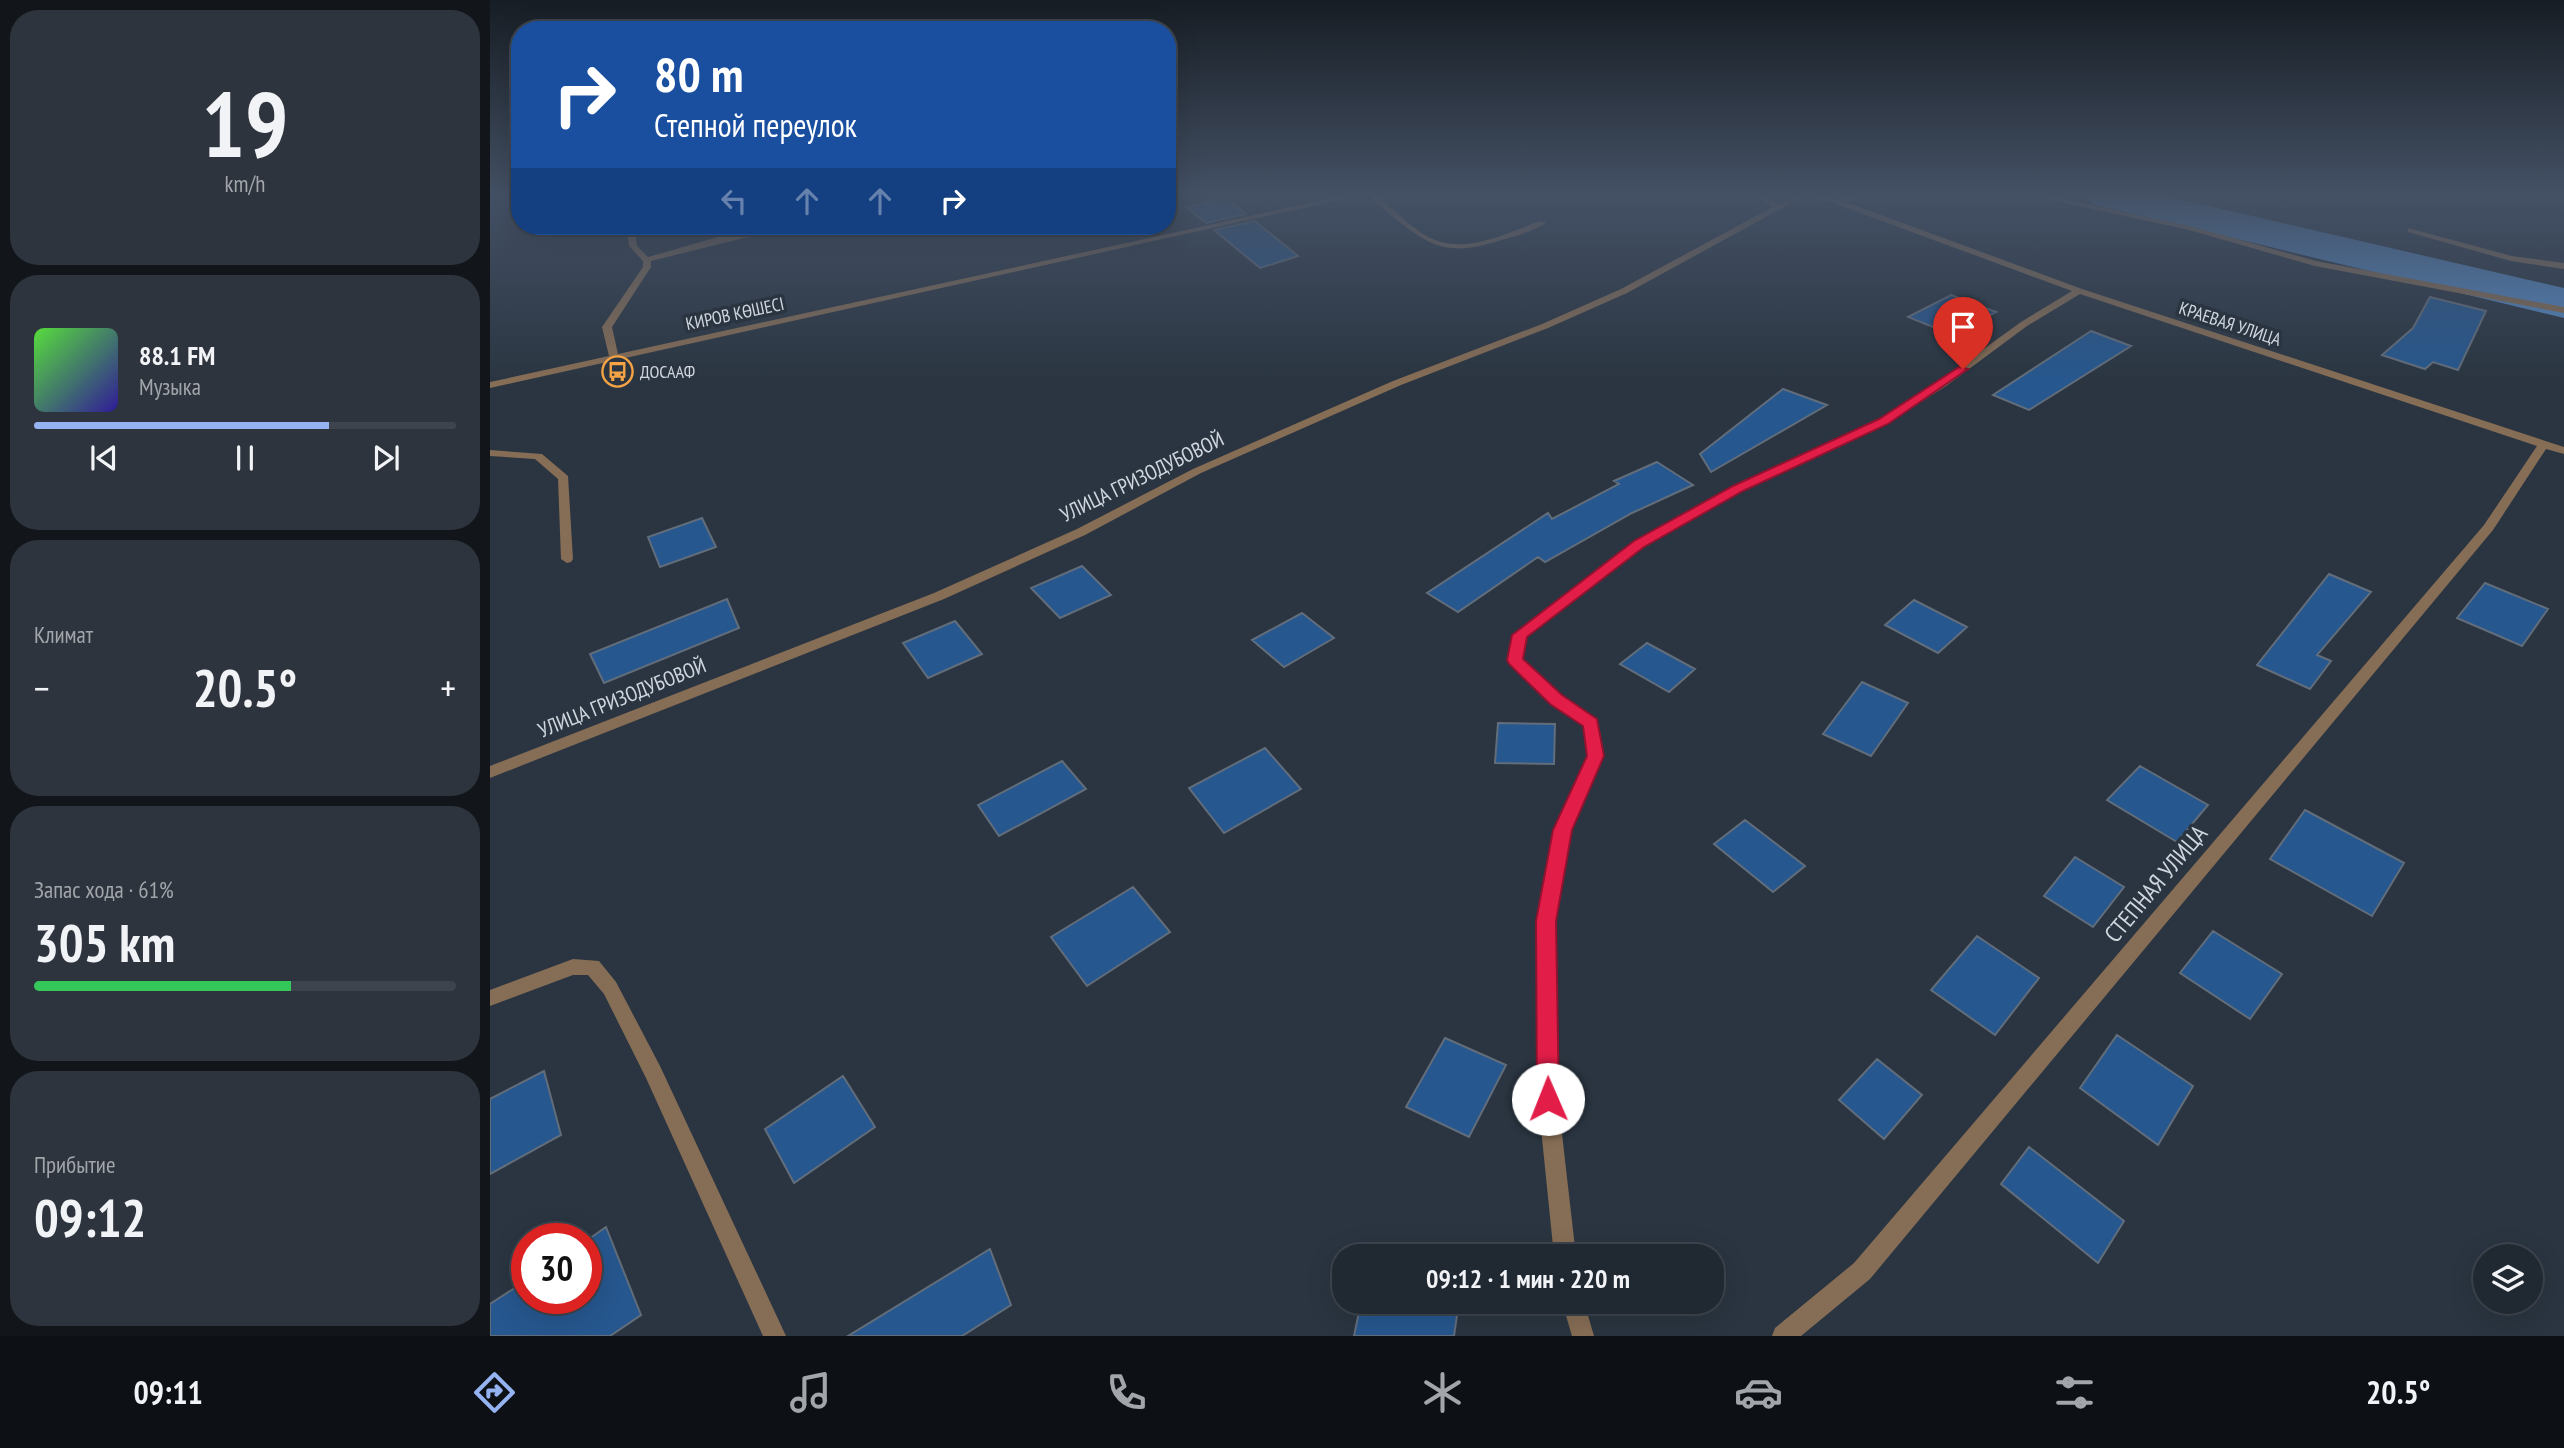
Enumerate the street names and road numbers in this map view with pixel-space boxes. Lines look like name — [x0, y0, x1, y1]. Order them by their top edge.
street label: КИРОВ КӨШЕСІ — [684, 292, 786, 335]
street label: КРАЕВАЯ УЛИЦА — [2176, 296, 2285, 351]
street label: УЛИЦА ГРИЗОДУБОВОЙ — [1055, 425, 1228, 528]
street label: УЛИЦА ГРИЗОДУБОВОЙ — [534, 652, 710, 744]
street label: СТЕПНАЯ УЛИЦА — [2097, 818, 2214, 949]

